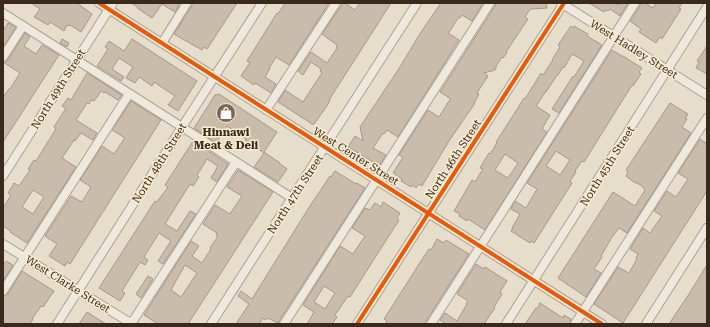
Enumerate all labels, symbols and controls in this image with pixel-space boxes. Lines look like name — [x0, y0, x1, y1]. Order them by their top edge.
street label: West Hadley Street — [587, 17, 680, 82]
street label: North 49th Street — [29, 47, 88, 132]
shop icon: Hinnawi Meat & Deli — [215, 102, 237, 124]
street label: North 46th Street — [423, 117, 484, 201]
street label: North 48th Street — [130, 121, 189, 206]
street label: North 45th Street — [578, 124, 637, 209]
street label: West Center Street — [310, 125, 401, 188]
place label: Hinnawi Meat & Deli — [194, 126, 259, 152]
street label: North 47th Street — [265, 152, 326, 236]
street label: West Clarke Street — [23, 253, 113, 316]

